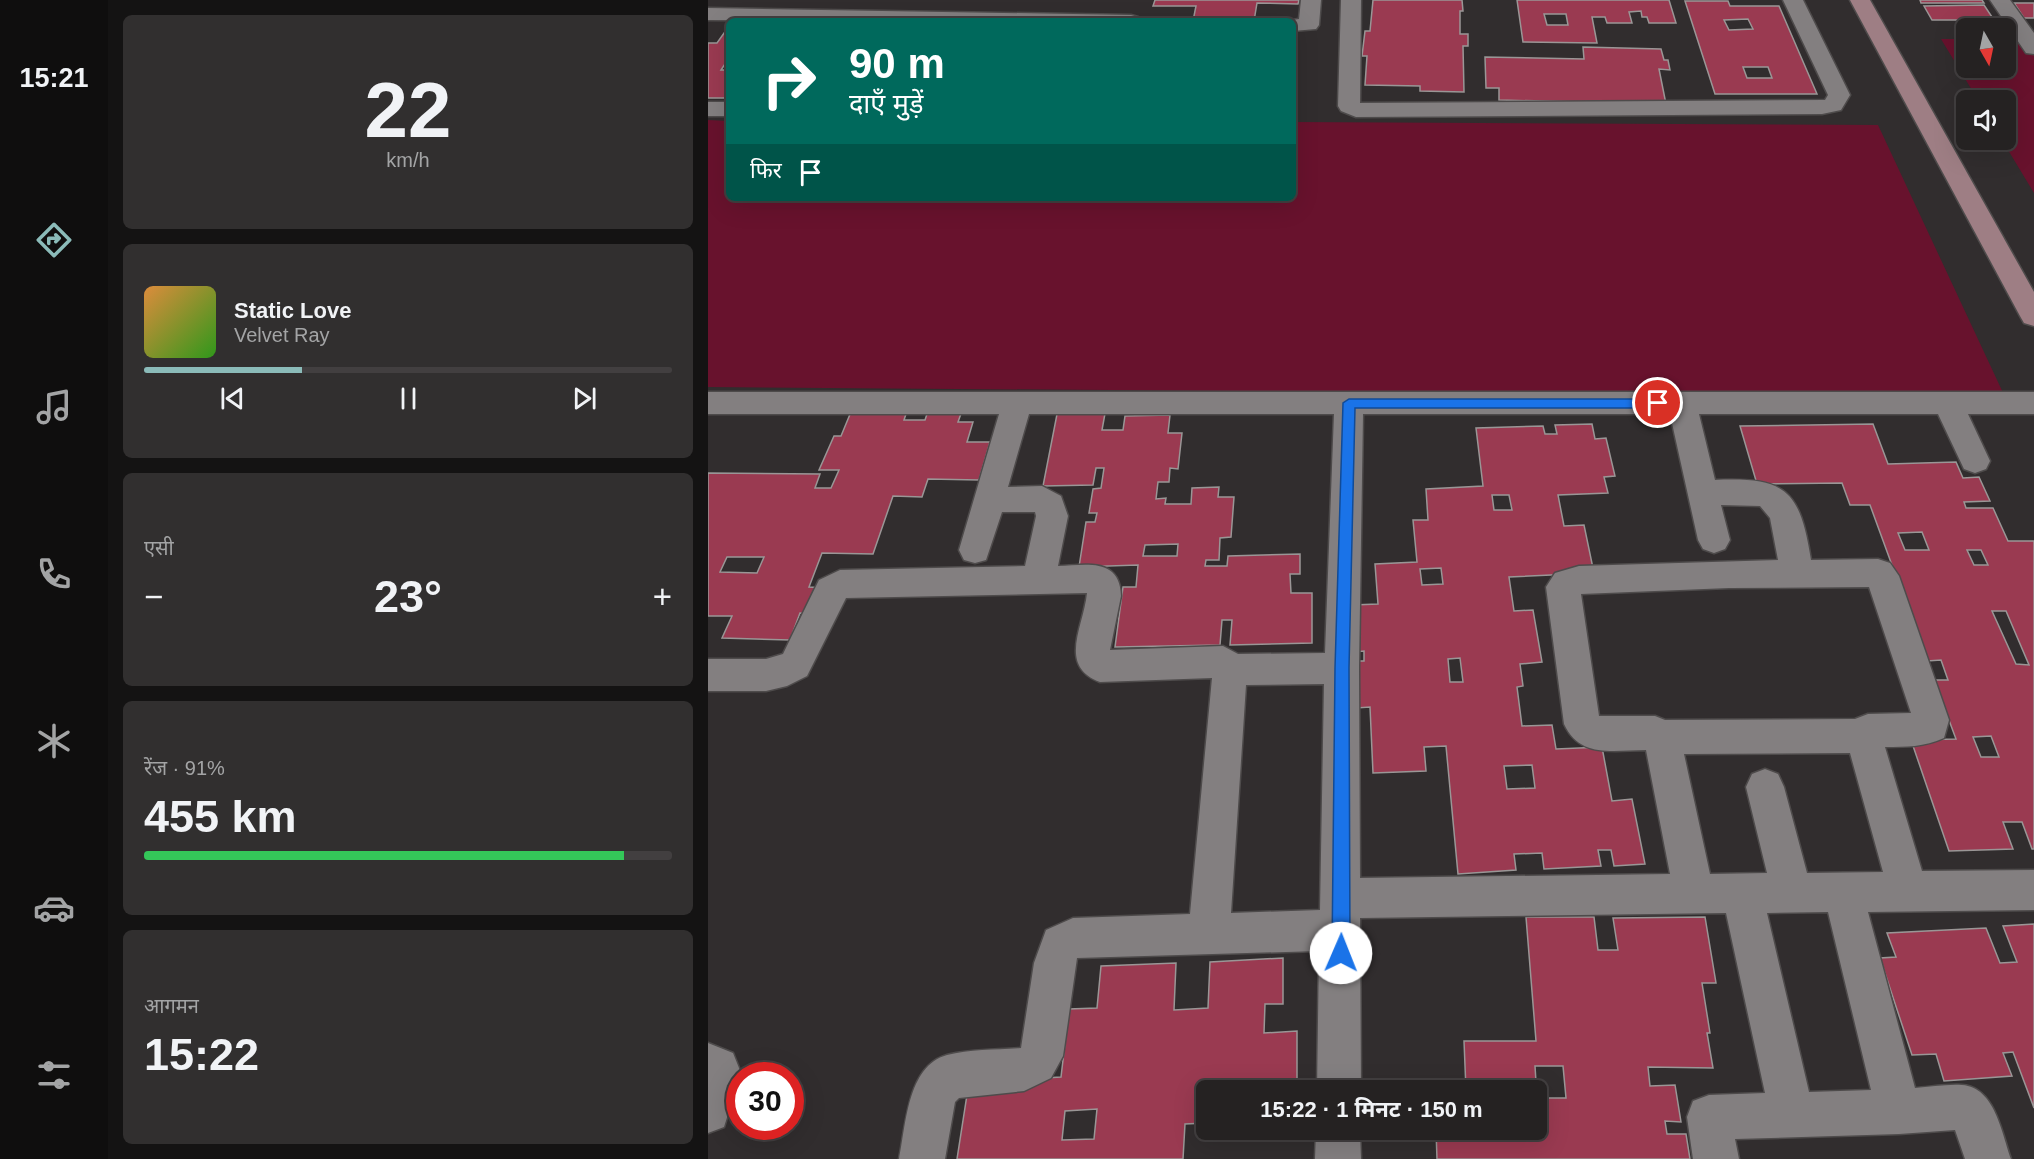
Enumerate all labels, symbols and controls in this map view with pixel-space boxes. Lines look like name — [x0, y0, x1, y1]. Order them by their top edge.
north arrow — [1956, 18, 2016, 78]
map controls — [1956, 18, 2016, 150]
text: 90 m — [849, 40, 945, 87]
icon: right — [750, 42, 828, 120]
text: 15:21 — [19, 63, 89, 93]
text: 22 — [365, 66, 451, 154]
text: दाएँ मुड़ें — [849, 89, 923, 119]
button: sound — [1956, 90, 2016, 150]
text: km/h — [386, 149, 430, 171]
icon: arrive — [794, 156, 827, 189]
text: फिर — [750, 158, 782, 183]
icon: directions — [33, 219, 75, 261]
text: Static Love — [234, 298, 351, 323]
text: Velvet Ray — [234, 324, 330, 346]
pin — [1632, 377, 1683, 428]
icon: previous — [216, 382, 249, 415]
icon: pause — [392, 382, 425, 415]
icon: next — [568, 382, 601, 415]
icon: music — [33, 386, 75, 428]
icon: arrive — [1641, 386, 1674, 419]
text: एसी — [144, 537, 174, 559]
icon: phone — [33, 553, 75, 595]
text: 23° — [374, 571, 442, 622]
text: − — [144, 578, 163, 615]
text: + — [653, 578, 672, 615]
icon: climate — [33, 720, 75, 762]
text: रेंज · 91% — [144, 757, 225, 779]
text: 455 km — [144, 791, 297, 842]
icon: car — [33, 887, 75, 929]
position arrow — [1309, 921, 1373, 985]
text: आगमन — [144, 995, 199, 1017]
text: 15:22 — [144, 1029, 259, 1080]
icon: filters — [33, 1054, 75, 1096]
speed limit sign: 30 — [726, 1062, 804, 1140]
text: 15:22 · 1 मिनट · 150 m — [1260, 1097, 1483, 1122]

